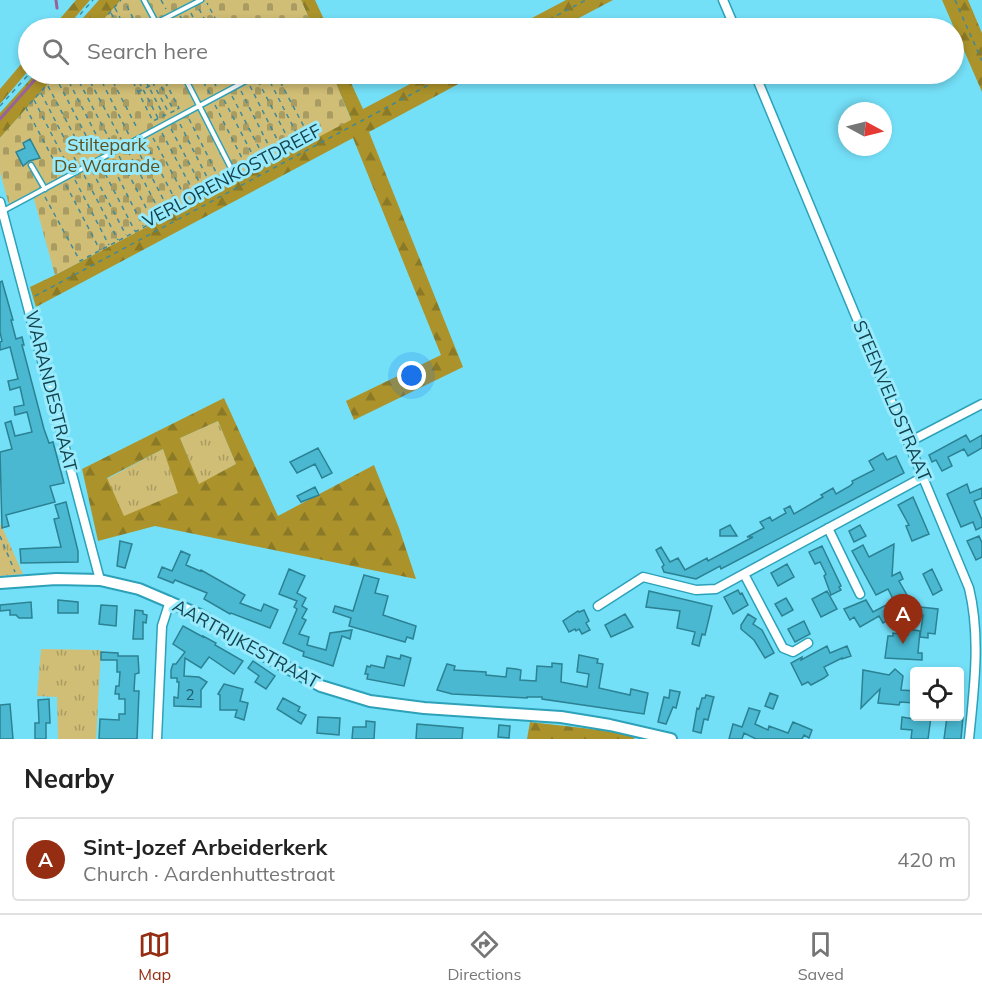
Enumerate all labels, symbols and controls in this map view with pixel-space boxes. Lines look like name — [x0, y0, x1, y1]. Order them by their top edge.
search box — [18, 18, 964, 84]
icon: search — [39, 35, 72, 68]
text: Search here — [87, 37, 208, 65]
north arrow — [838, 102, 892, 156]
street label: VERLORENKOSTDREEF — [139, 119, 325, 232]
park label: Stiltepark De Warande — [54, 133, 160, 177]
street label: WARANDESTRAAT — [20, 308, 83, 474]
street label: STEENVELDSTRAAT — [848, 317, 937, 485]
your location — [397, 361, 426, 390]
street label: AARTRIJKESTRAAT — [169, 594, 324, 694]
pin: A — [884, 594, 922, 644]
map controls — [910, 667, 964, 721]
button: locate — [910, 667, 964, 721]
house number: 2 — [185, 685, 195, 704]
text: Nearby — [24, 762, 114, 795]
text: Sint-Jozef Arbeiderkerk — [83, 833, 327, 861]
text: A — [38, 847, 53, 872]
text: 420 m — [897, 847, 956, 872]
text: Church · Aardenhuttestraat — [83, 861, 335, 886]
tab: Map — [138, 928, 171, 984]
tab: Directions — [447, 928, 521, 984]
tab: Saved — [798, 928, 844, 984]

